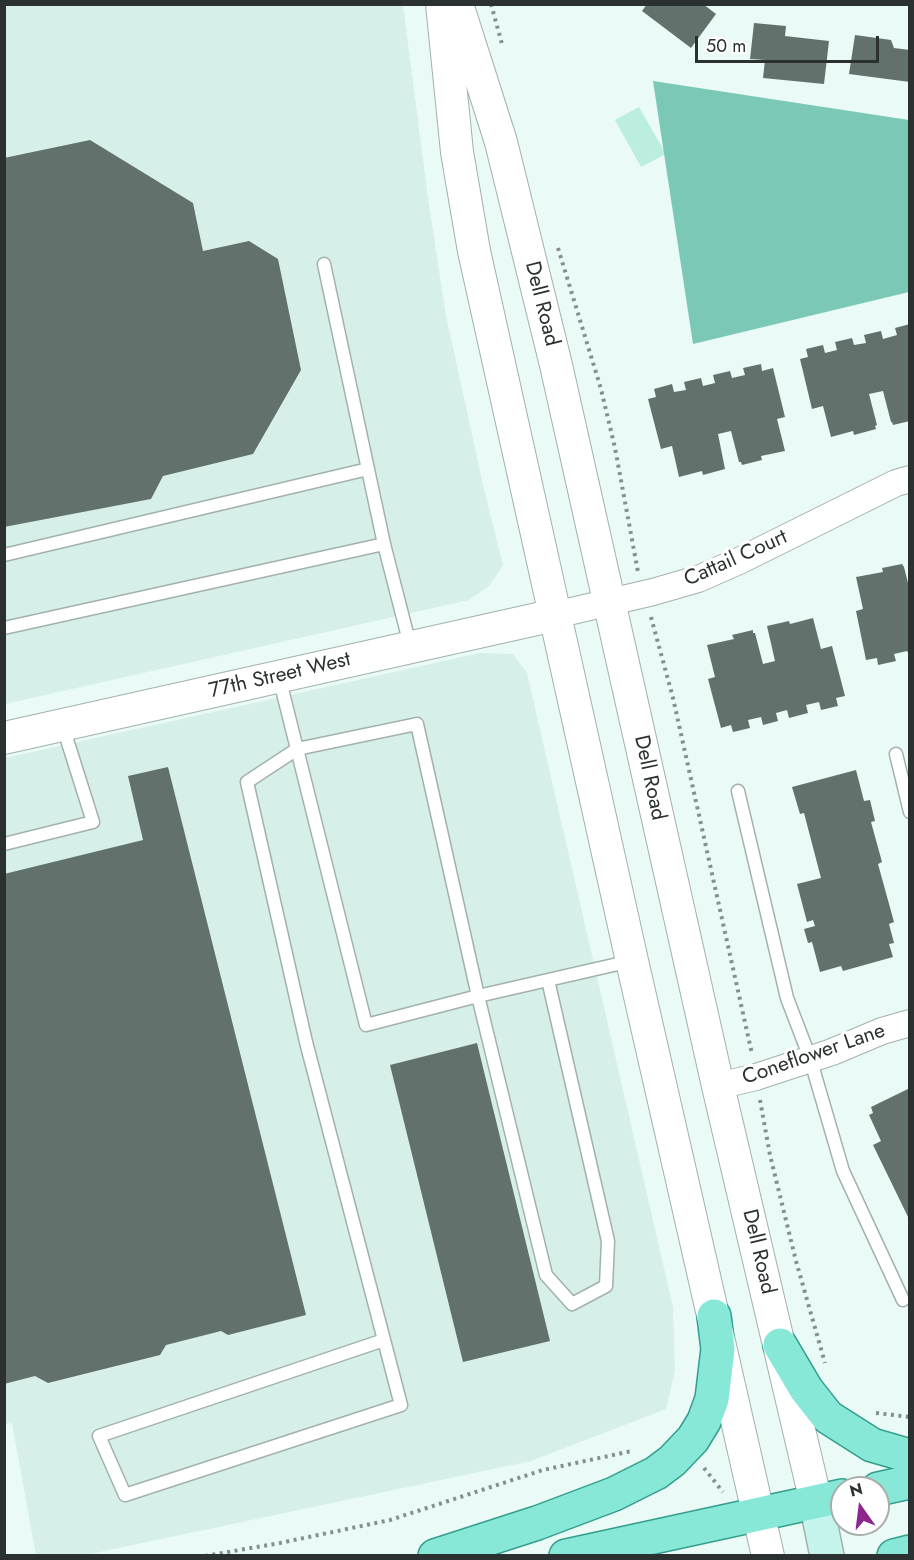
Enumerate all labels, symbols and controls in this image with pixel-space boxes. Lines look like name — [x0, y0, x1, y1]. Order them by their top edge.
scale bar — [698, 24, 882, 62]
text: 50 m — [706, 33, 746, 59]
street label: Dell Road — [518, 259, 564, 349]
street label: Cattail Court — [680, 525, 792, 593]
street label: 77th Street West — [207, 647, 353, 705]
street label: Dell Road — [628, 733, 670, 823]
street label: Coneflower Lane — [739, 1019, 889, 1091]
street label: Dell Road — [736, 1207, 780, 1297]
north arrow — [830, 1476, 890, 1536]
text: N — [847, 1477, 865, 1503]

